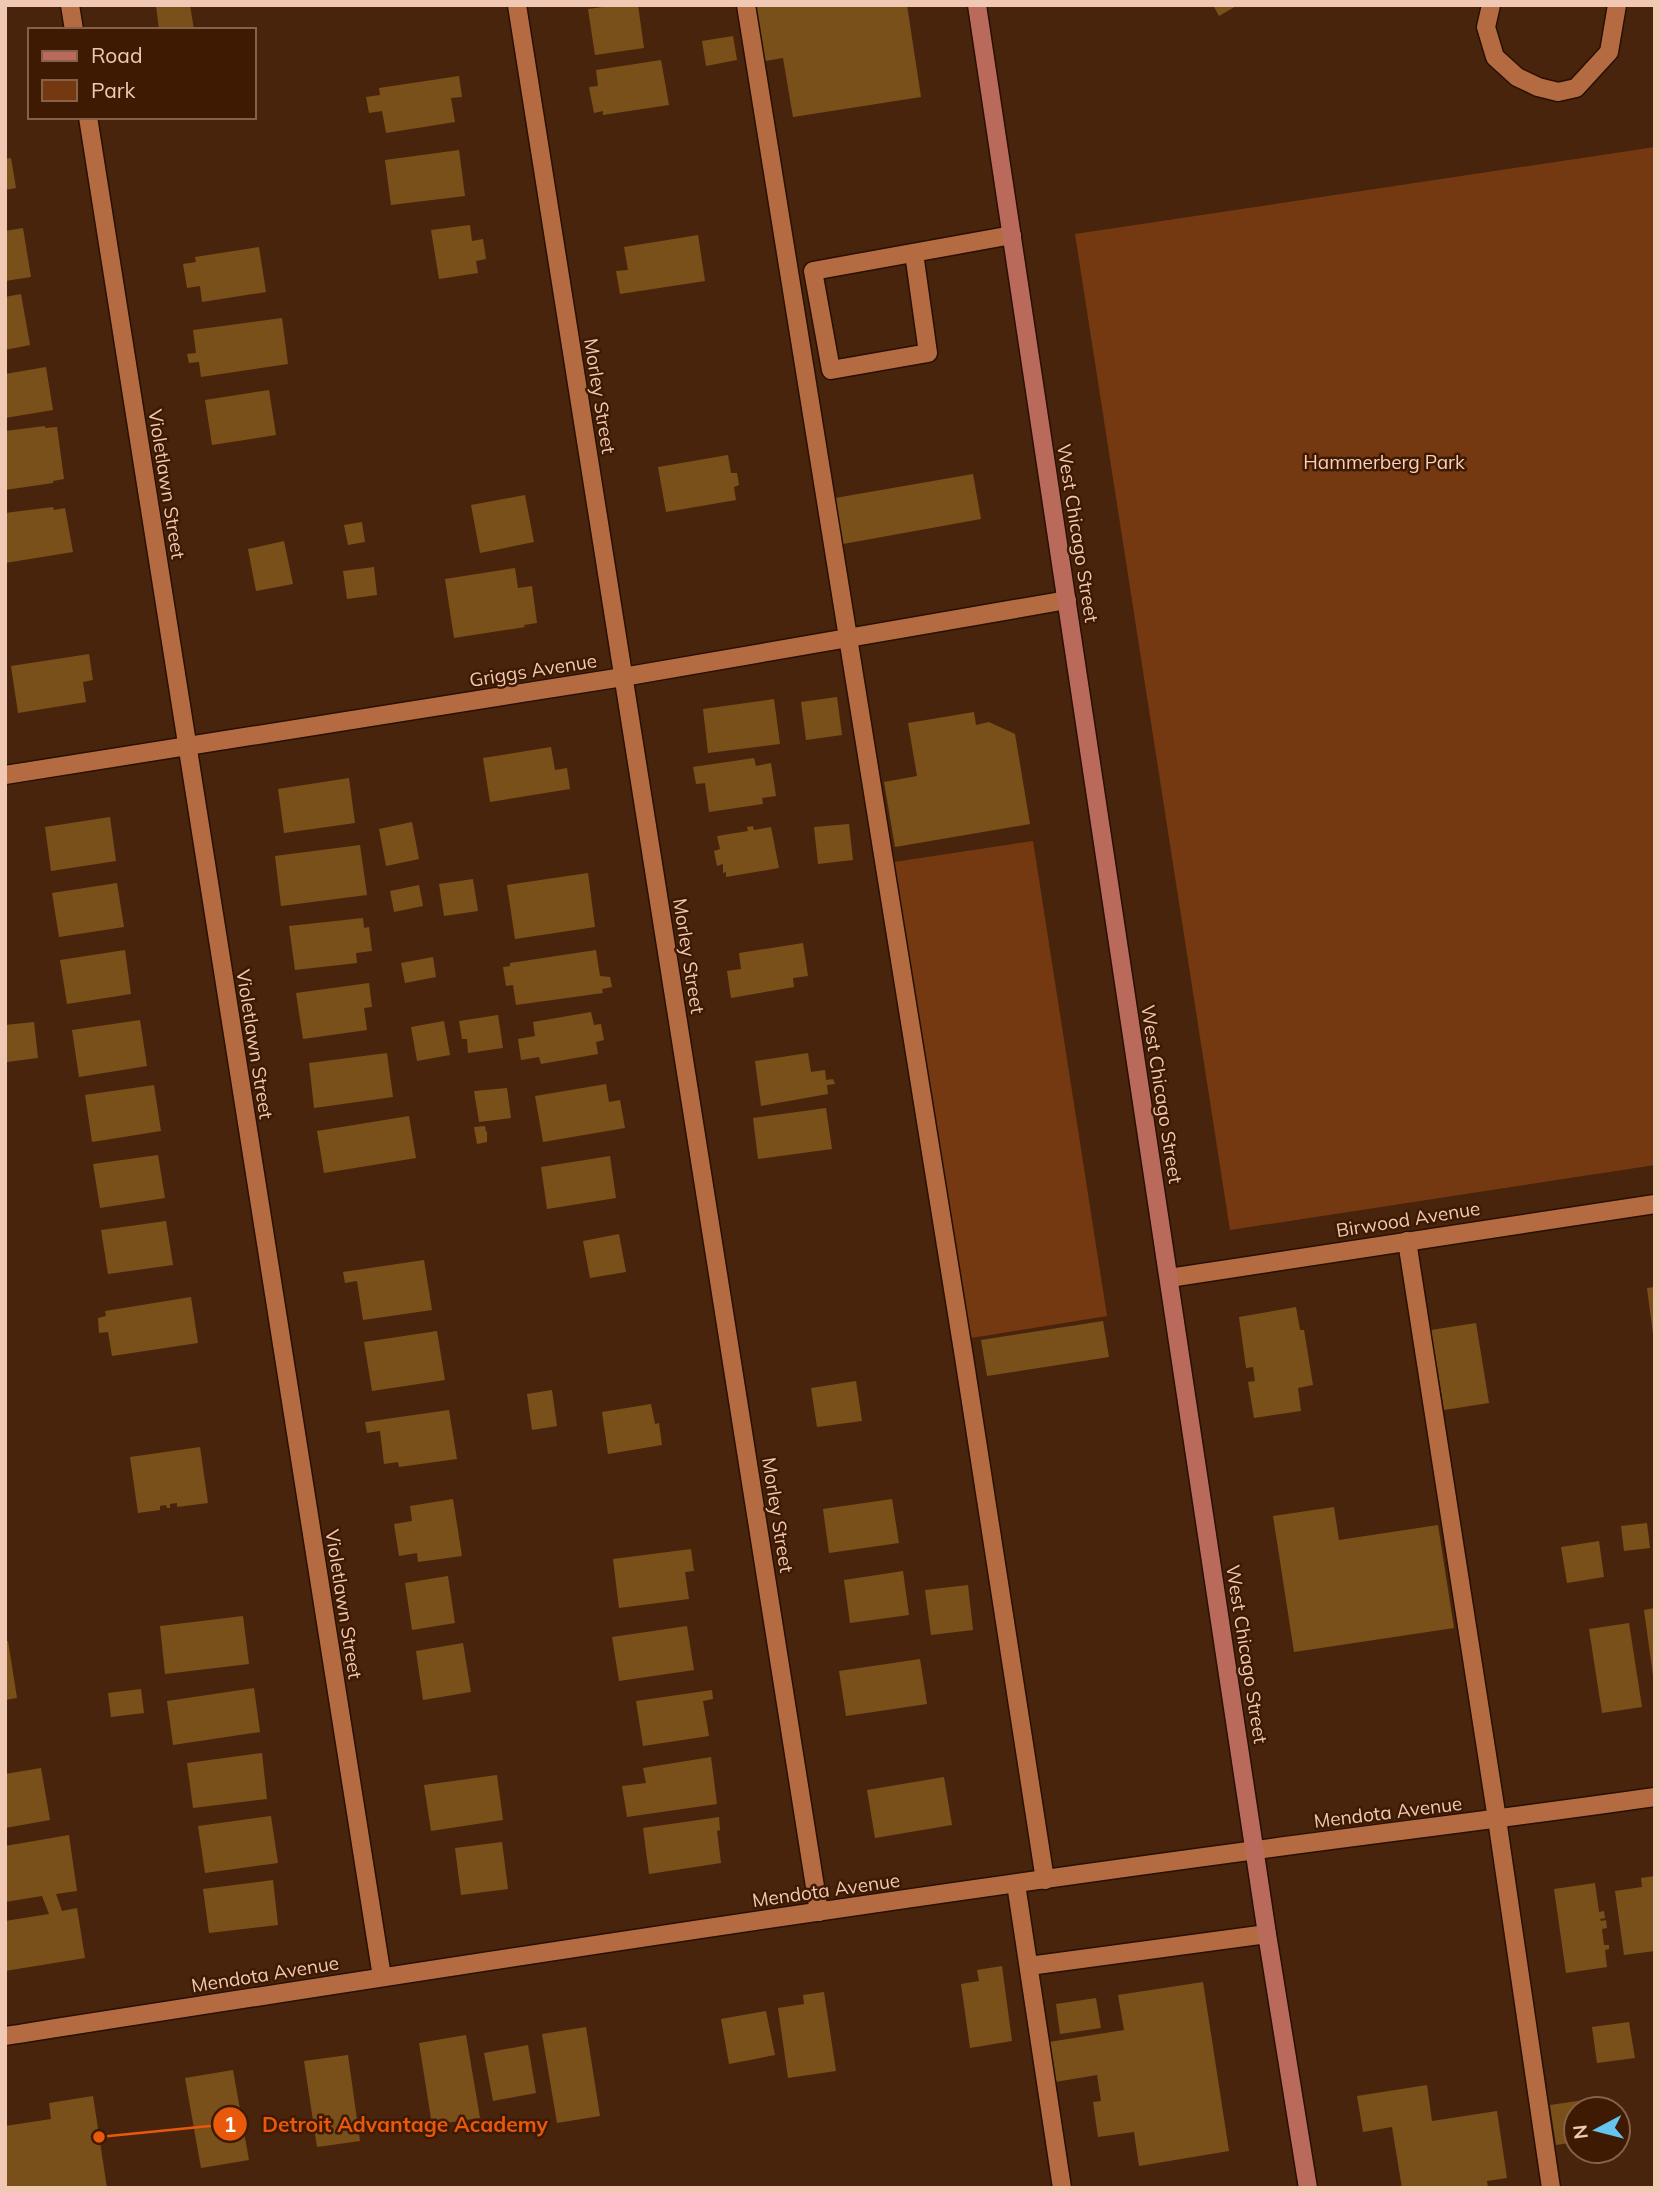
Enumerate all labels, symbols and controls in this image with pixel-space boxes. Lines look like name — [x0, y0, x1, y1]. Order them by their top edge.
legend — [28, 28, 256, 119]
text: Road — [91, 42, 142, 68]
text: Park — [91, 77, 135, 103]
street label: Morley Street — [579, 337, 621, 456]
street label: Violetlawn Street — [143, 407, 191, 561]
street label: West Chicago Street — [1052, 442, 1104, 624]
park label: Hammerberg Park — [1303, 450, 1465, 474]
street label: Griggs Avenue — [468, 648, 598, 692]
street label: Morley Street — [668, 897, 710, 1016]
street label: Violetlawn Street — [231, 967, 279, 1121]
street label: West Chicago Street — [1136, 1003, 1188, 1185]
street label: Birwood Avenue — [1334, 1196, 1482, 1242]
street label: Morley Street — [757, 1456, 799, 1575]
street label: Violetlawn Street — [320, 1527, 368, 1681]
street label: West Chicago Street — [1221, 1563, 1273, 1745]
street label: Mendota Avenue — [1313, 1791, 1463, 1833]
street label: Mendota Avenue — [750, 1868, 902, 1912]
street label: Mendota Avenue — [189, 1950, 341, 1998]
north arrow — [1562, 2095, 1632, 2165]
callout: Detroit Advantage Academy — [213, 2103, 562, 2145]
text: 1 — [224, 2111, 236, 2137]
text: Detroit Advantage Academy — [262, 2111, 549, 2137]
text: N — [1567, 2123, 1593, 2141]

